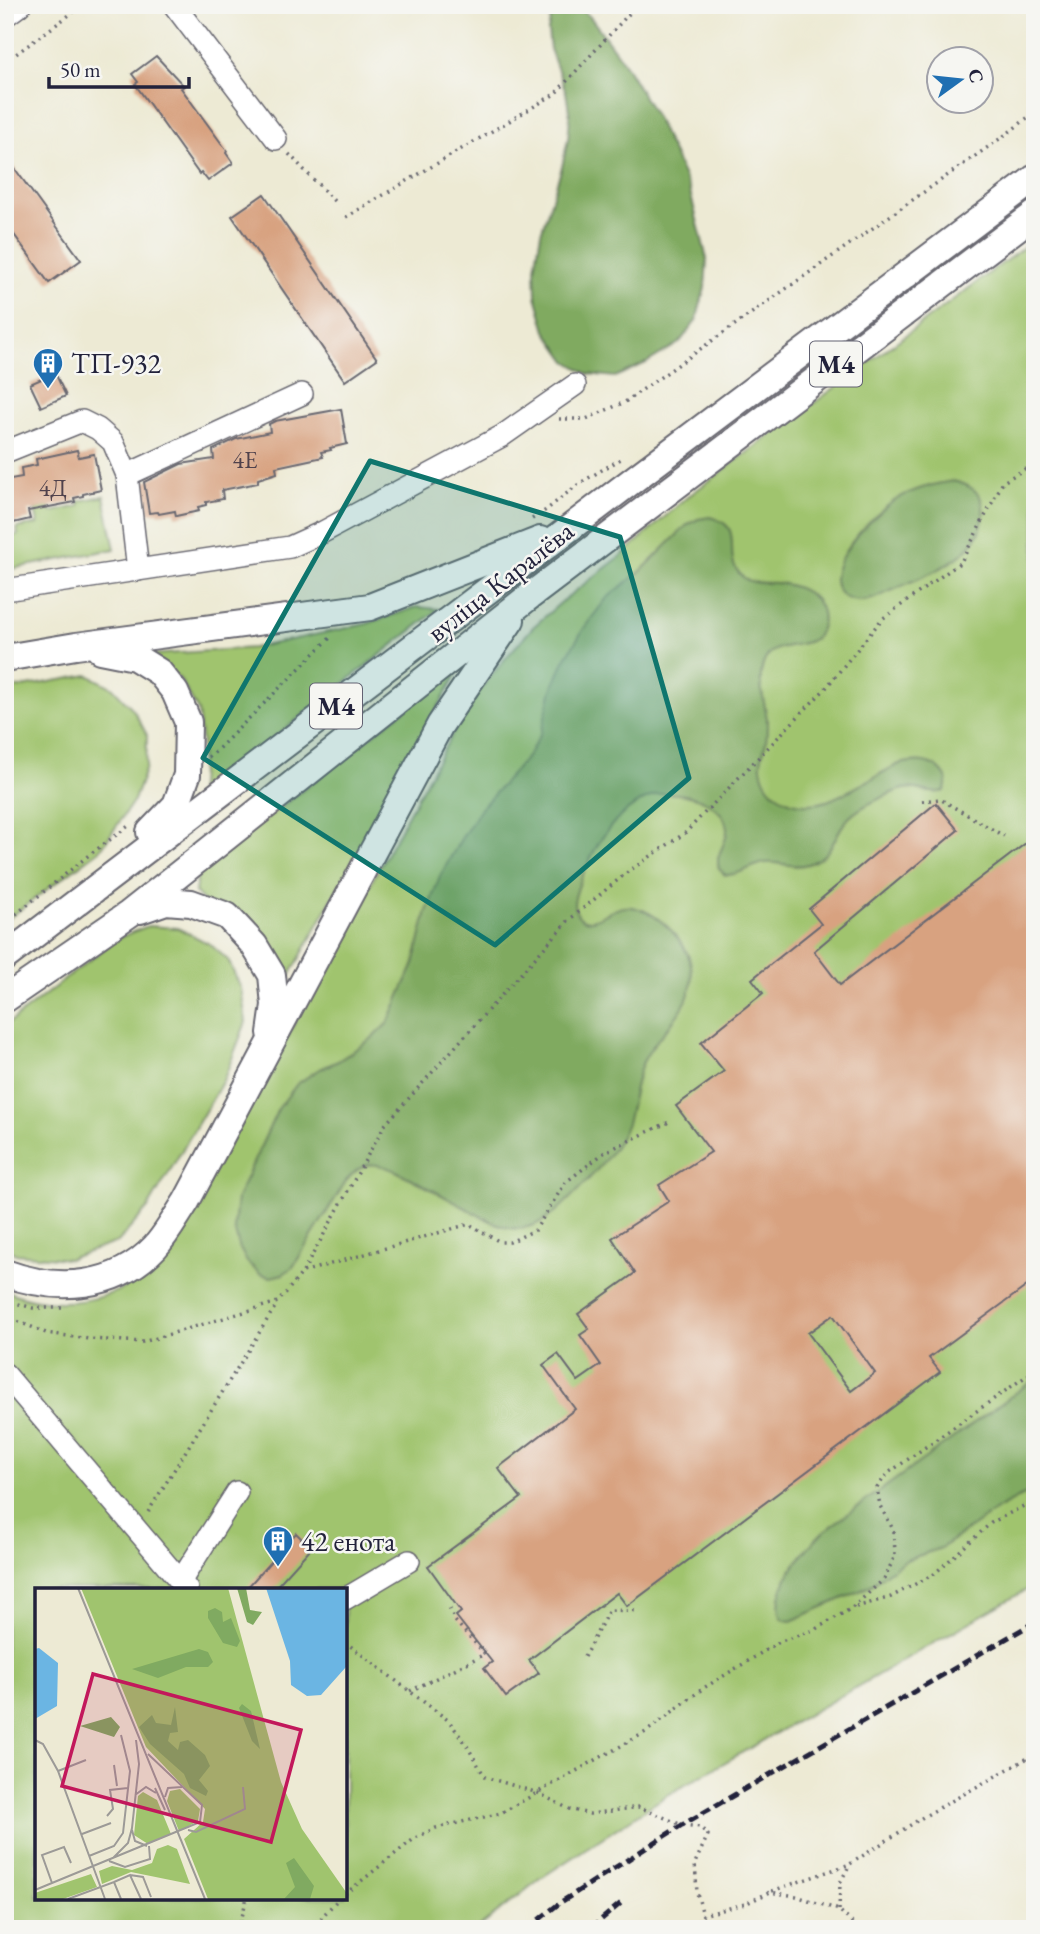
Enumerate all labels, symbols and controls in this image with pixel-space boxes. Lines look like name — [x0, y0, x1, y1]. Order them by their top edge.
scale bar — [49, 46, 189, 90]
north arrow — [925, 46, 995, 116]
text: 50 m — [60, 56, 101, 83]
text: С — [962, 66, 990, 85]
road number: М4 — [810, 342, 862, 386]
place label: ТП-932 — [71, 345, 161, 381]
building icon: ТП-932 — [31, 346, 65, 390]
house number: 4Е — [232, 444, 258, 475]
house number: 4Д — [39, 472, 67, 503]
street label: вуліца Каралёва — [419, 512, 581, 650]
road number: М4 — [310, 684, 362, 728]
place label: 42 енота — [301, 1523, 396, 1559]
building icon: 42 енота — [261, 1524, 295, 1568]
inset map — [35, 1588, 346, 1899]

